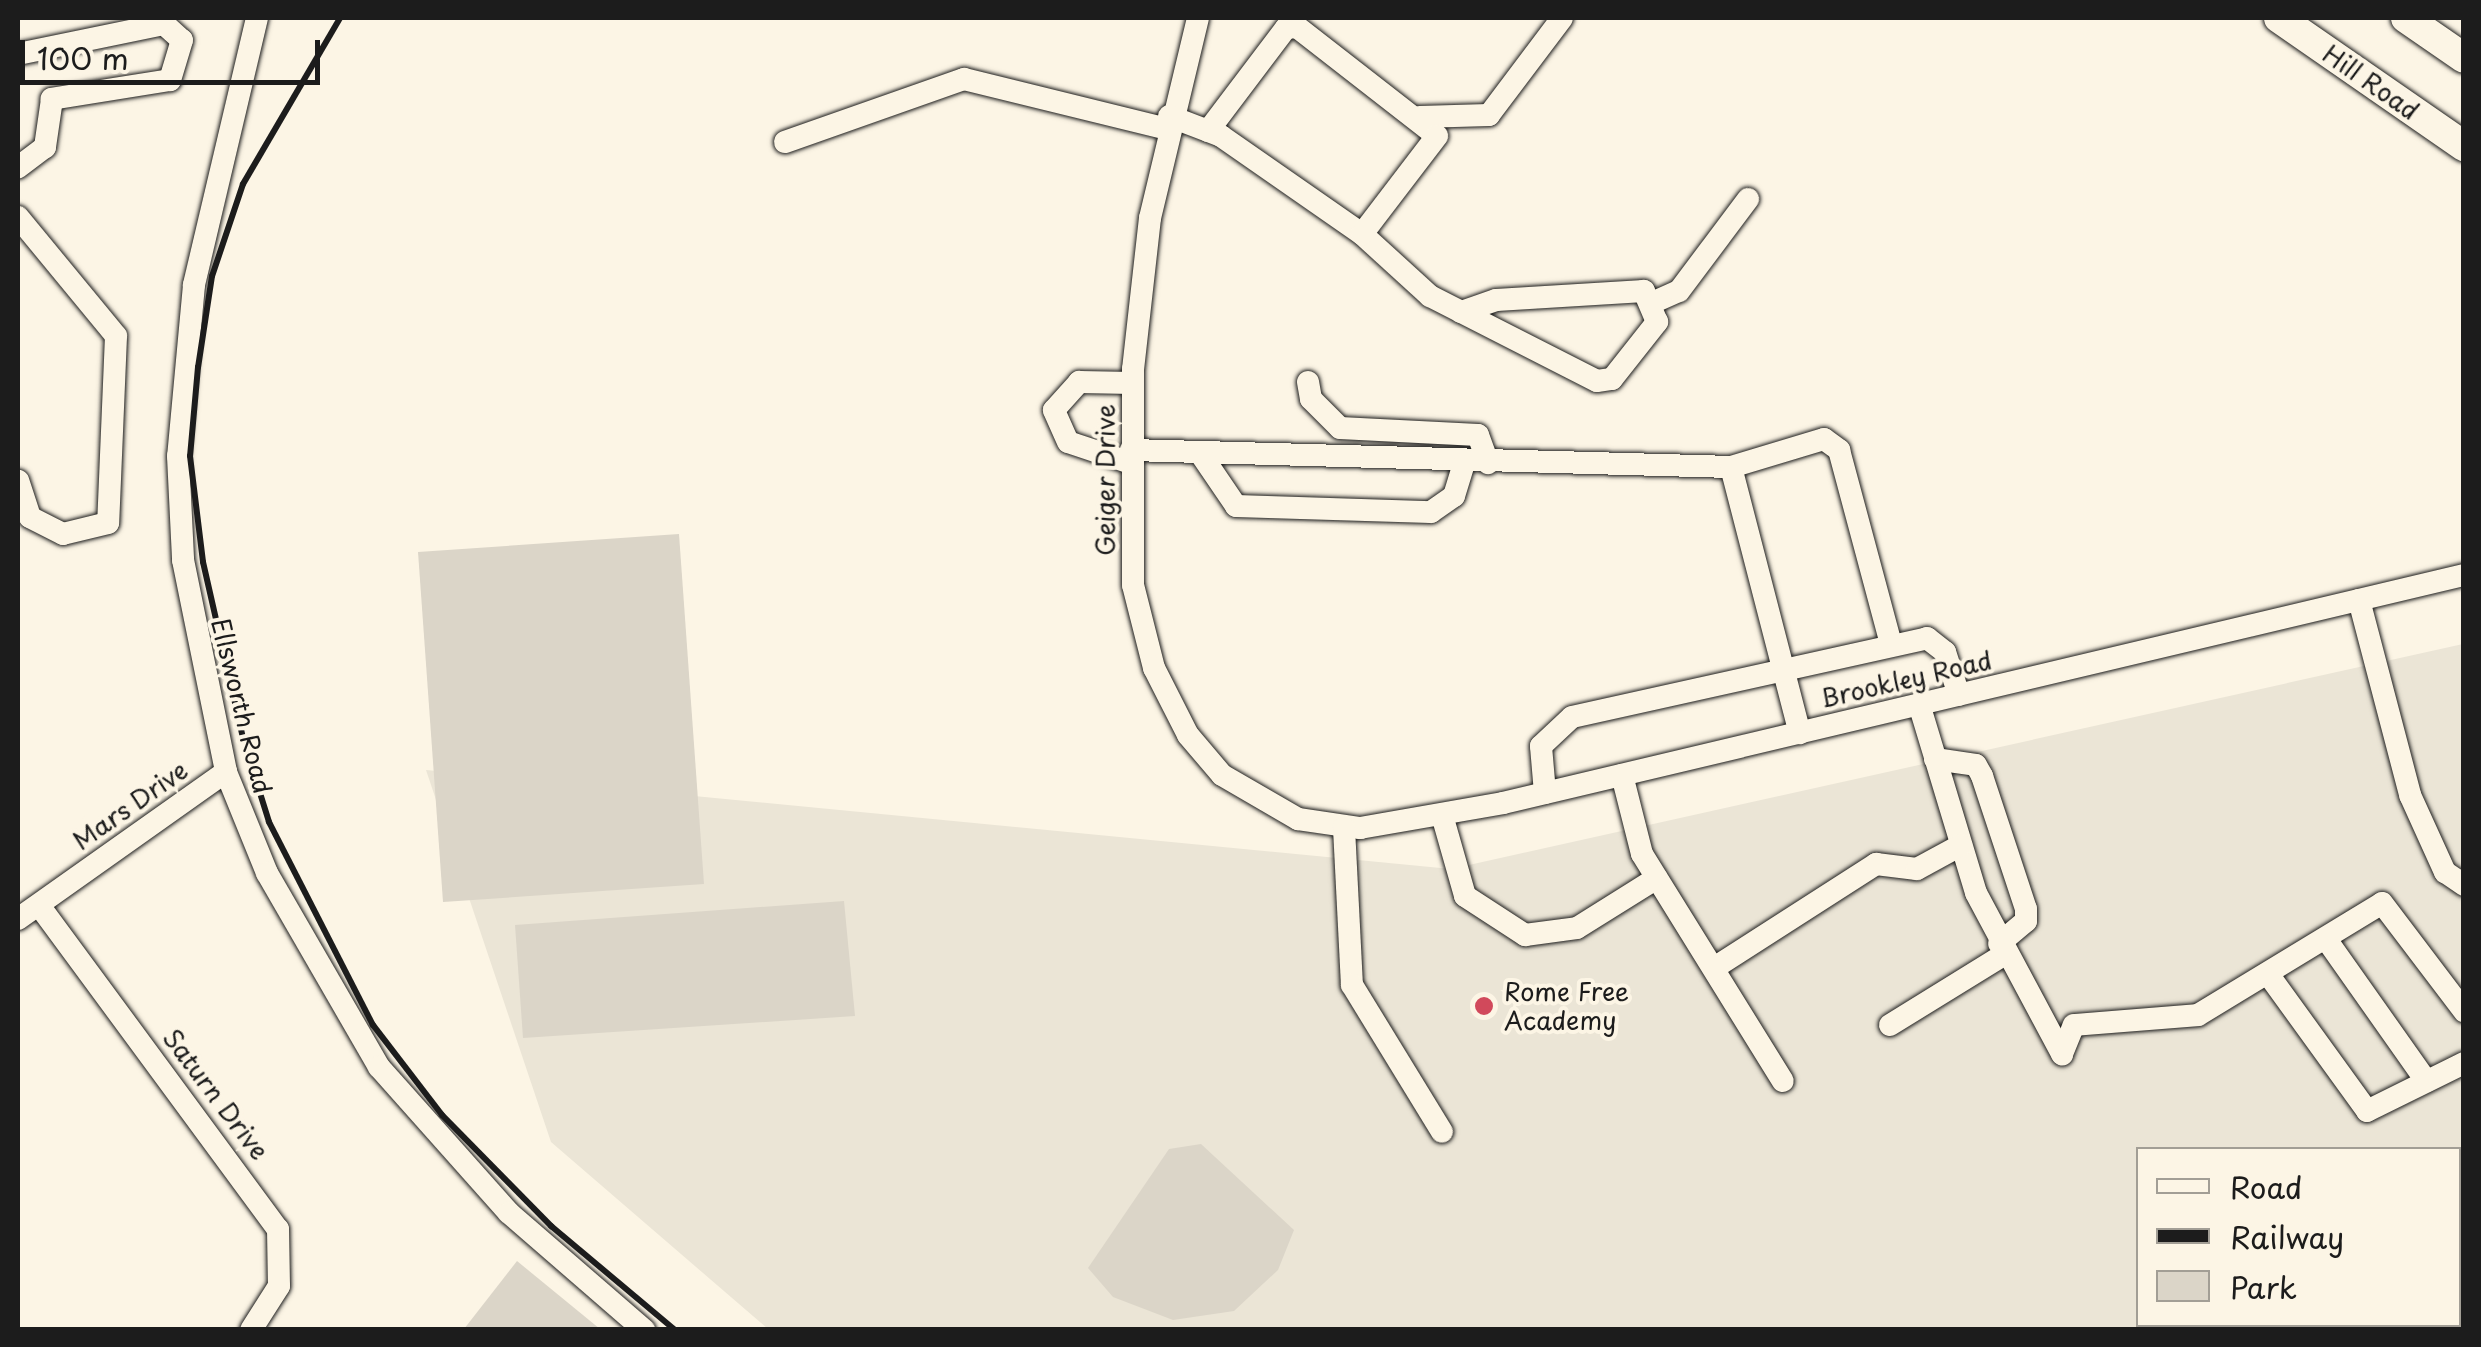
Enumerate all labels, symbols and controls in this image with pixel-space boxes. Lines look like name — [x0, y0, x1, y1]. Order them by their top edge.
scale bar — [25, 20, 325, 82]
text: 100 m — [37, 35, 129, 80]
street label: Hill Road — [2318, 38, 2424, 126]
street label: Geiger Drive — [1090, 404, 1120, 556]
street label: Ellsworth Road — [206, 615, 278, 797]
street label: Brookley Road — [1816, 644, 1996, 714]
street label: Mars Drive — [67, 755, 193, 855]
place label: Rome Free Academy — [1504, 977, 1630, 1036]
marker: Rome Free Academy — [1473, 995, 1495, 1017]
street label: Saturn Drive — [157, 1023, 275, 1165]
legend — [2136, 1147, 2461, 1327]
text: Road — [2230, 1164, 2303, 1209]
text: Railway — [2230, 1214, 2344, 1259]
text: Park — [2230, 1264, 2297, 1309]

